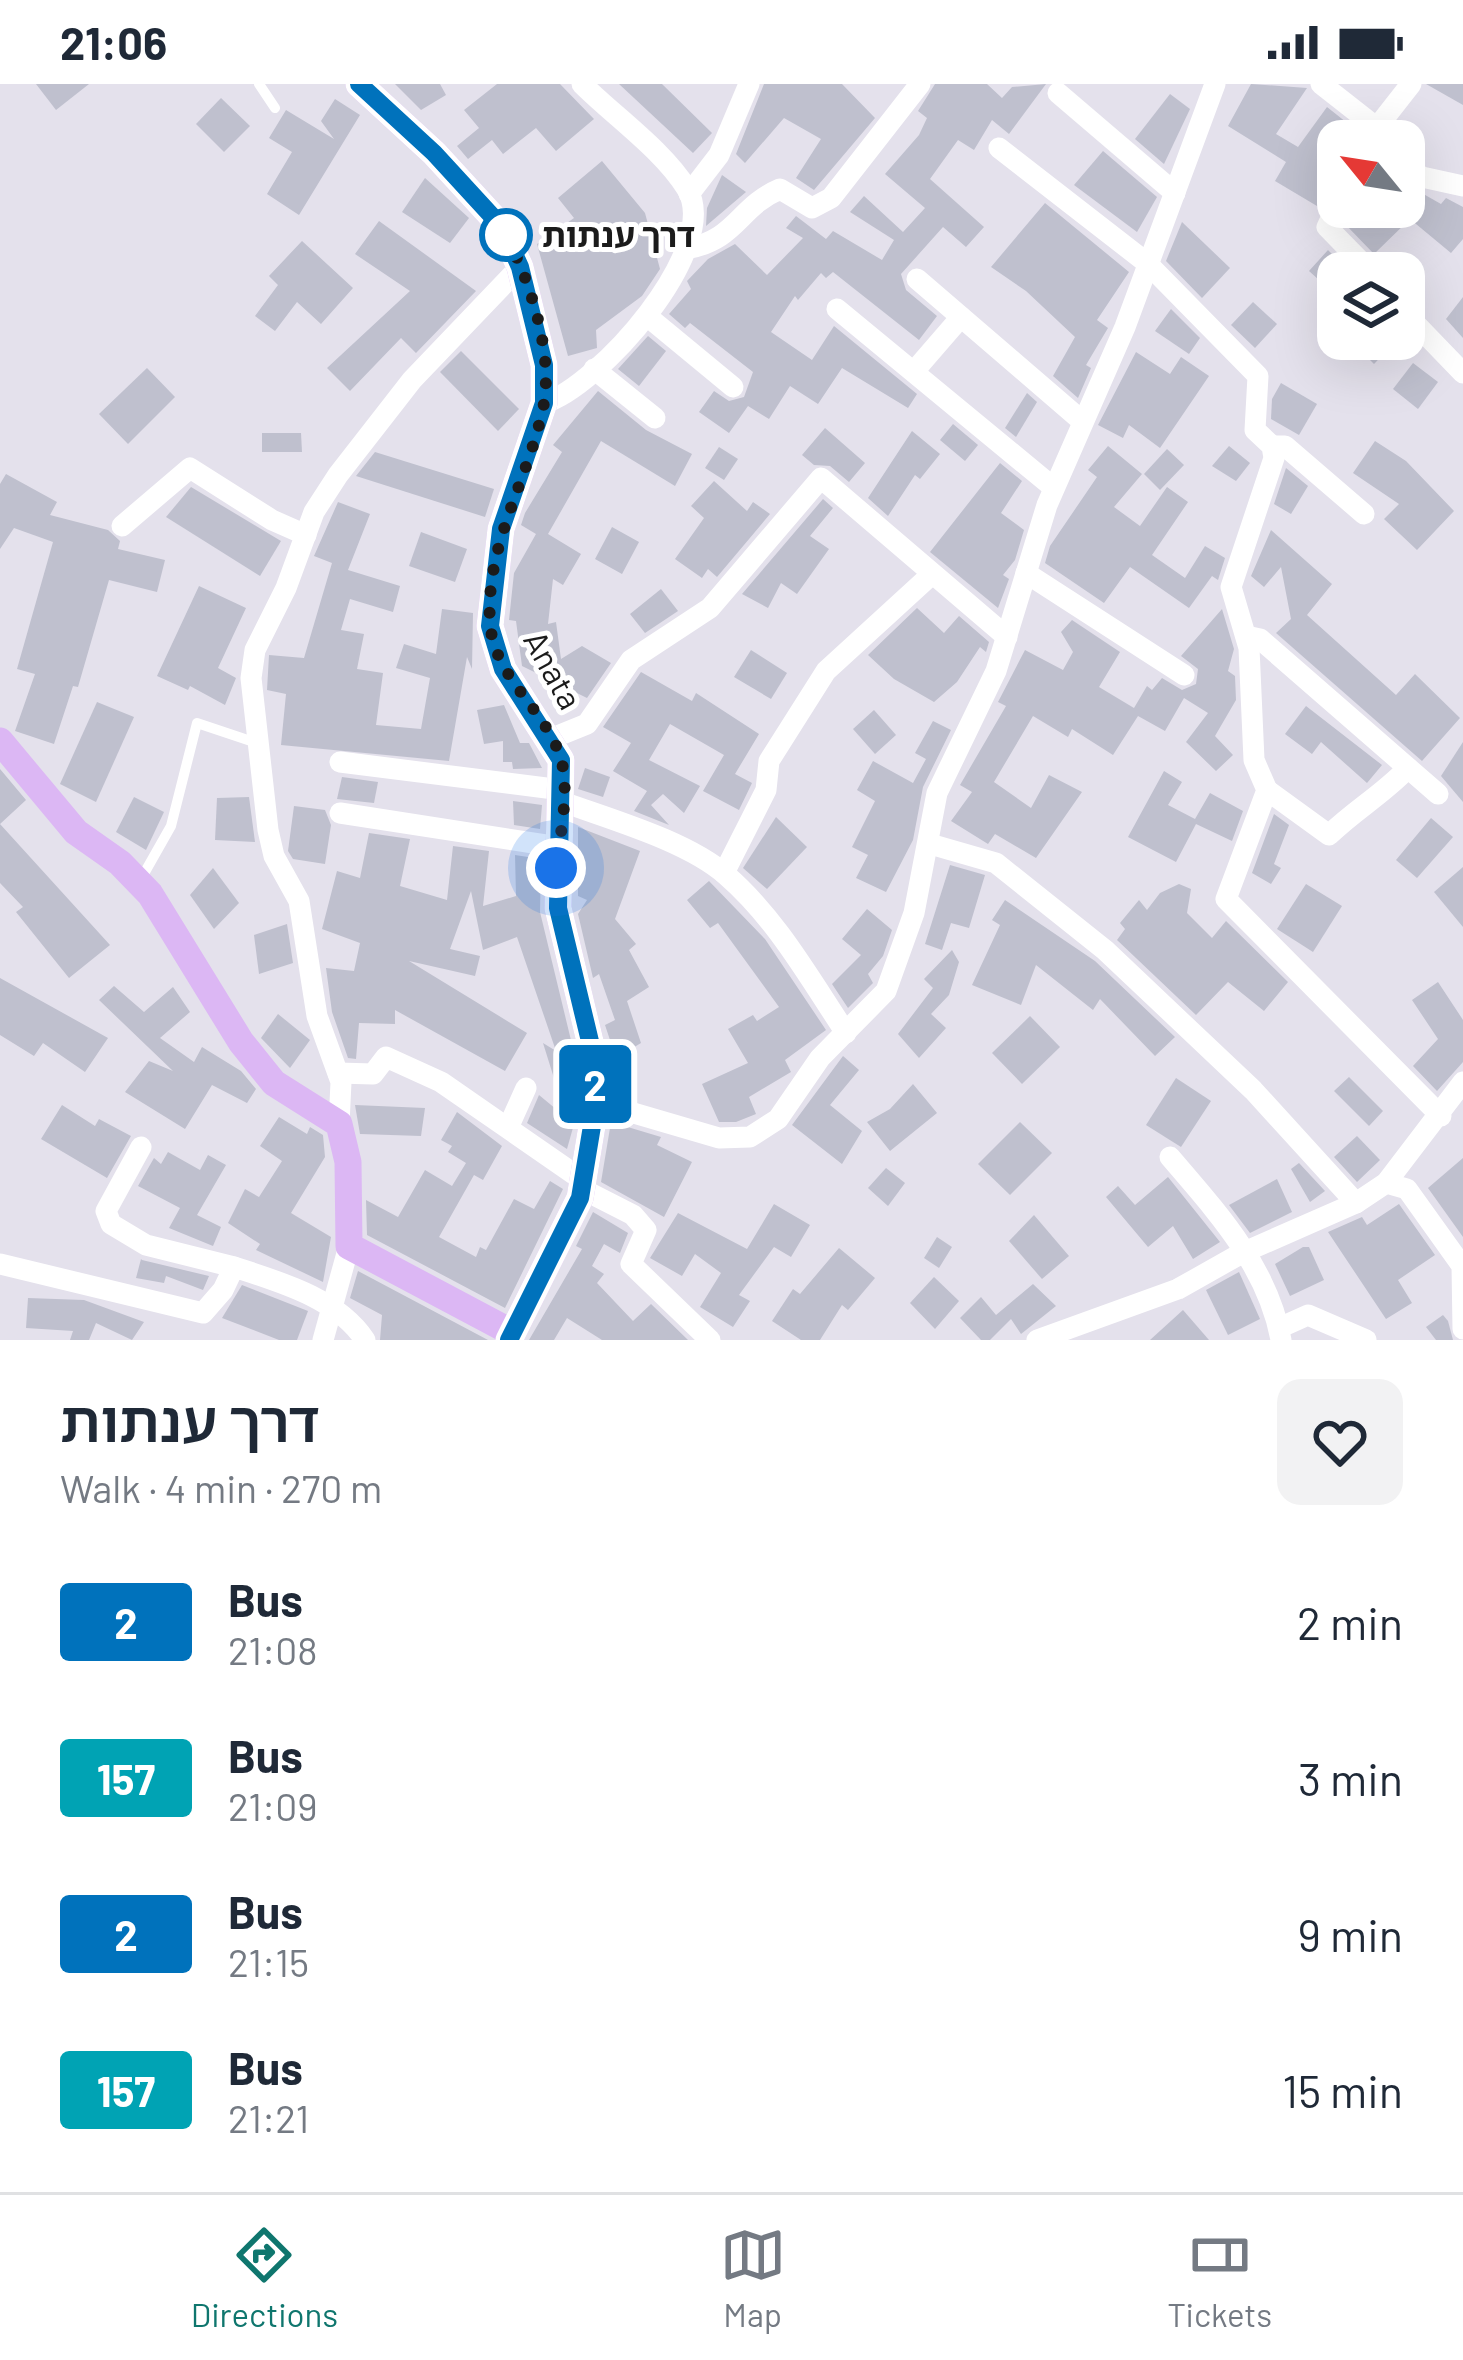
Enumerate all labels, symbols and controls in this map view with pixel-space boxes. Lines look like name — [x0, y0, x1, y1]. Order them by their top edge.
text: 21:06 — [60, 15, 167, 69]
north arrow — [1317, 120, 1425, 228]
map controls — [1317, 120, 1425, 360]
marker: דרך ענתות — [481, 210, 531, 260]
place label: דרך ענתות — [542, 214, 695, 254]
button: layers — [1317, 252, 1425, 360]
street label: Anata — [516, 623, 592, 716]
your location — [526, 838, 586, 898]
line badge: 2 — [556, 1045, 634, 1123]
text: 2 — [583, 1059, 607, 1109]
button: heart — [1277, 1379, 1403, 1505]
text: דרך ענתות — [60, 1385, 320, 1453]
text: Walk · 4 min · 270 m — [60, 1464, 382, 1511]
text: Bus — [228, 1572, 303, 1626]
text: 2 min — [1297, 1595, 1403, 1649]
text: 2 — [114, 1597, 138, 1647]
text: 21:08 — [228, 1626, 318, 1673]
text: Bus — [228, 1728, 303, 1782]
text: 3 min — [1298, 1751, 1403, 1805]
text: 157 — [97, 1753, 155, 1803]
text: 21:09 — [228, 1782, 318, 1829]
text: Bus — [228, 1884, 303, 1938]
text: 9 min — [1298, 1907, 1403, 1961]
text: 2 — [114, 1909, 138, 1959]
text: 21:15 — [228, 1938, 309, 1985]
text: Bus — [228, 2040, 303, 2094]
text: 15 min — [1282, 2063, 1403, 2117]
text: 157 — [97, 2065, 155, 2115]
text: 21:21 — [228, 2094, 309, 2141]
tab: Directions — [191, 2222, 338, 2334]
tab: Map — [720, 2222, 786, 2334]
tab: Tickets — [1167, 2222, 1272, 2334]

